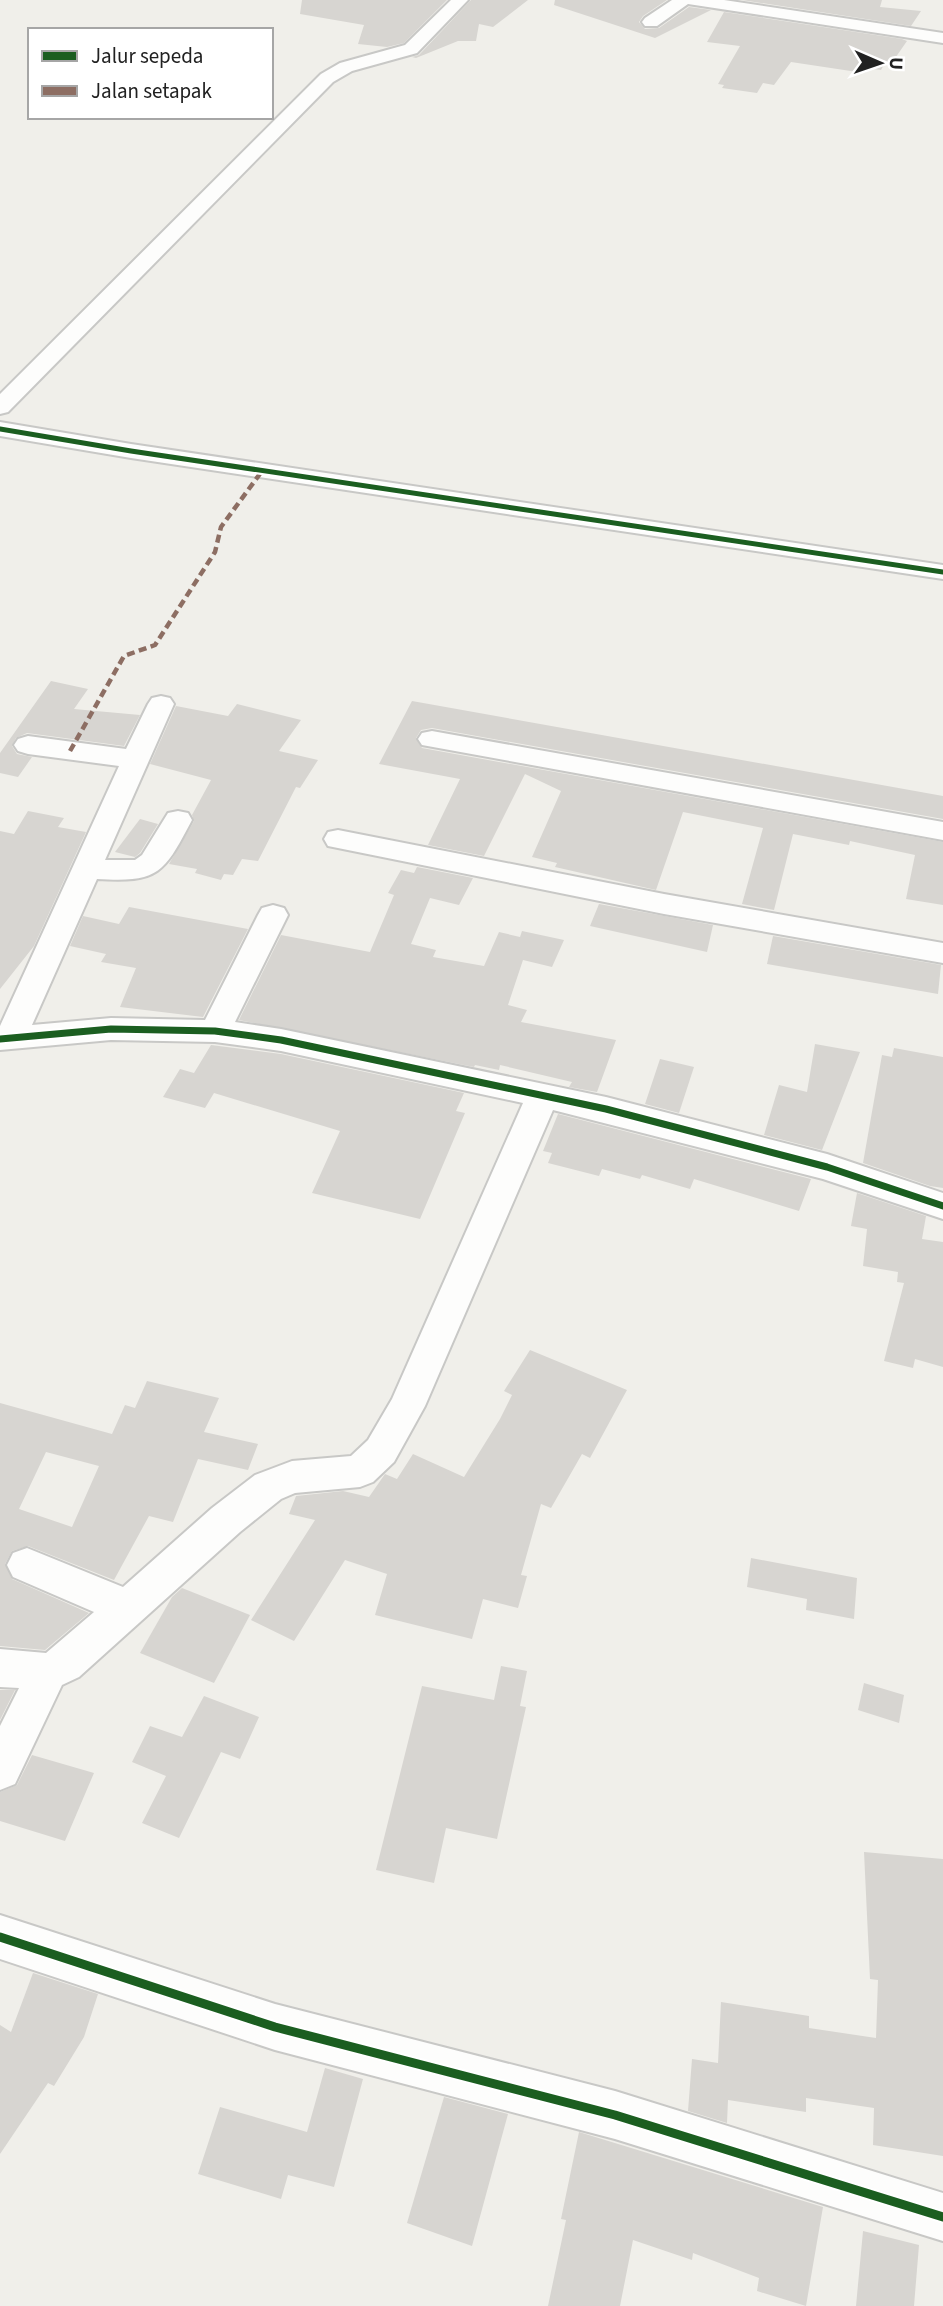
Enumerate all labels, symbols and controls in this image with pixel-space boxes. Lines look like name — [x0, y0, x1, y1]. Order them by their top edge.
legend — [28, 28, 273, 119]
north arrow — [845, 28, 915, 98]
text: Jalur sepeda — [91, 41, 203, 71]
text: U — [882, 57, 909, 70]
text: Jalan setapak — [91, 76, 212, 106]

